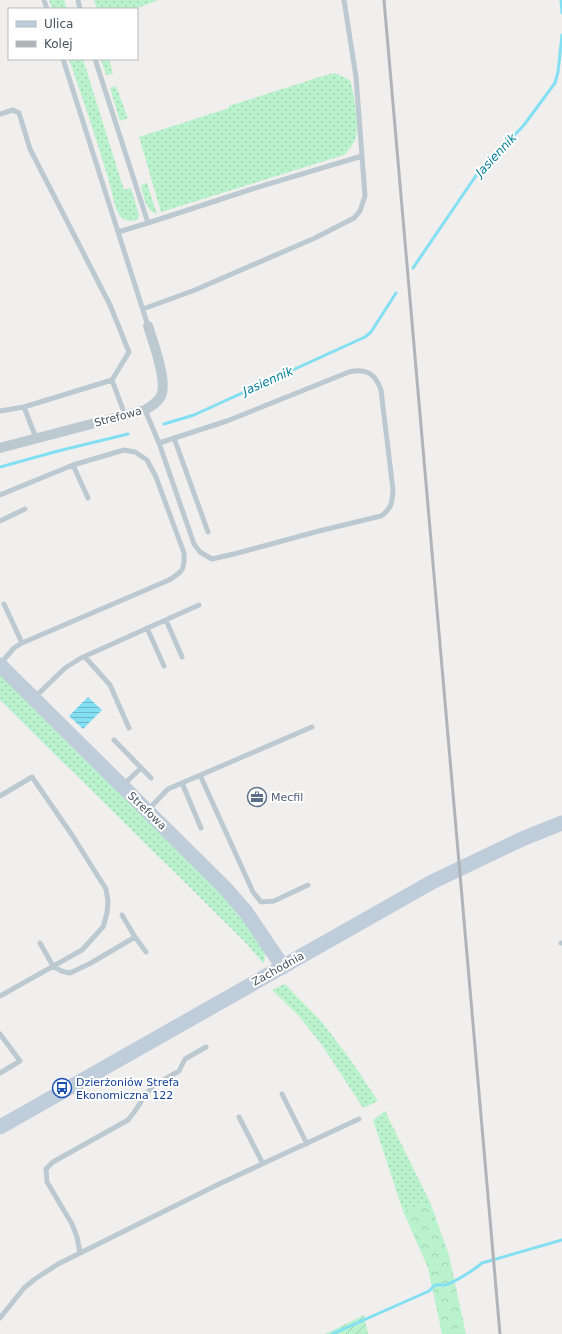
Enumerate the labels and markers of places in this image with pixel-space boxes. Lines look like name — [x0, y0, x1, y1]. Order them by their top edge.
office icon: Mecfil — [246, 786, 268, 808]
place label: Mecfil — [271, 791, 303, 804]
place label: Dzierżoniów Strefa Ekonomiczna 122 — [76, 1076, 179, 1102]
bus stop icon: Dzierżoniów Strefa Ekonomiczna 122 — [51, 1077, 73, 1099]

